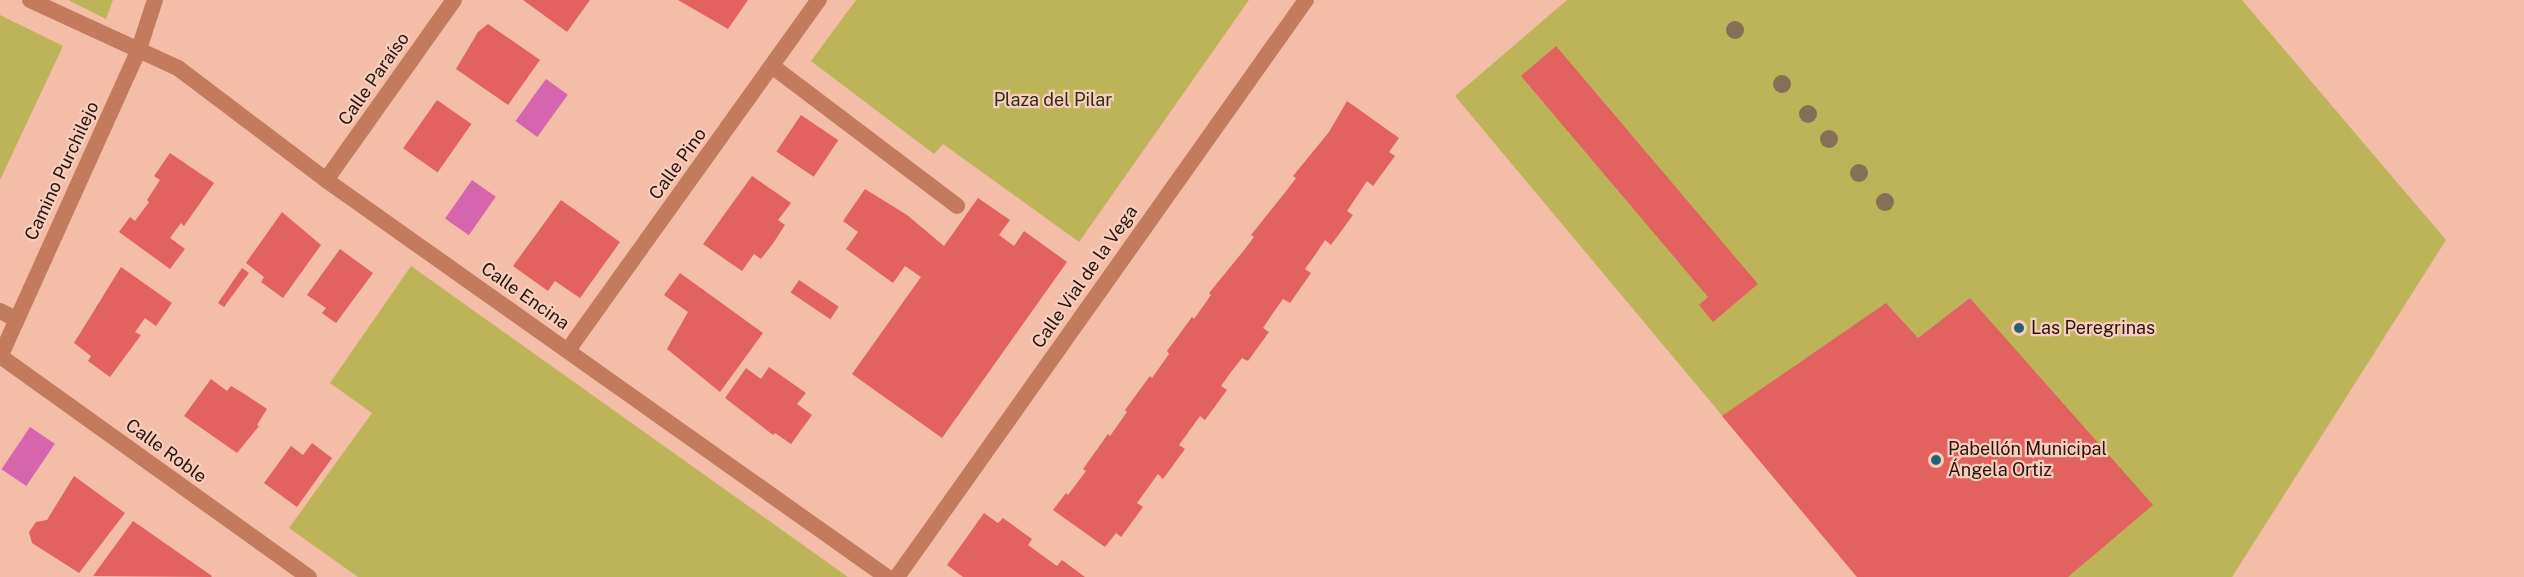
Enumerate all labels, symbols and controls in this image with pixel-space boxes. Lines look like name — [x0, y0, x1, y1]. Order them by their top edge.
street label: Calle Paraíso — [334, 28, 414, 130]
park label: Plaza del Pilar — [994, 89, 1112, 111]
street label: Camino Purchilejo — [20, 98, 104, 244]
street label: Calle Pino — [645, 124, 711, 204]
street label: Calle Vial de la Vega — [1027, 201, 1143, 353]
street label: Calle Encina — [477, 258, 573, 334]
place label: Las Peregrinas — [2031, 317, 2155, 339]
marker: Las Peregrinas — [2012, 321, 2026, 335]
street label: Calle Roble — [121, 414, 211, 488]
place label: Pabellón Municipal Ángela Ortiz — [1948, 439, 2107, 482]
marker: Pabellón Municipal Ángela Ortiz — [1929, 453, 1943, 467]

